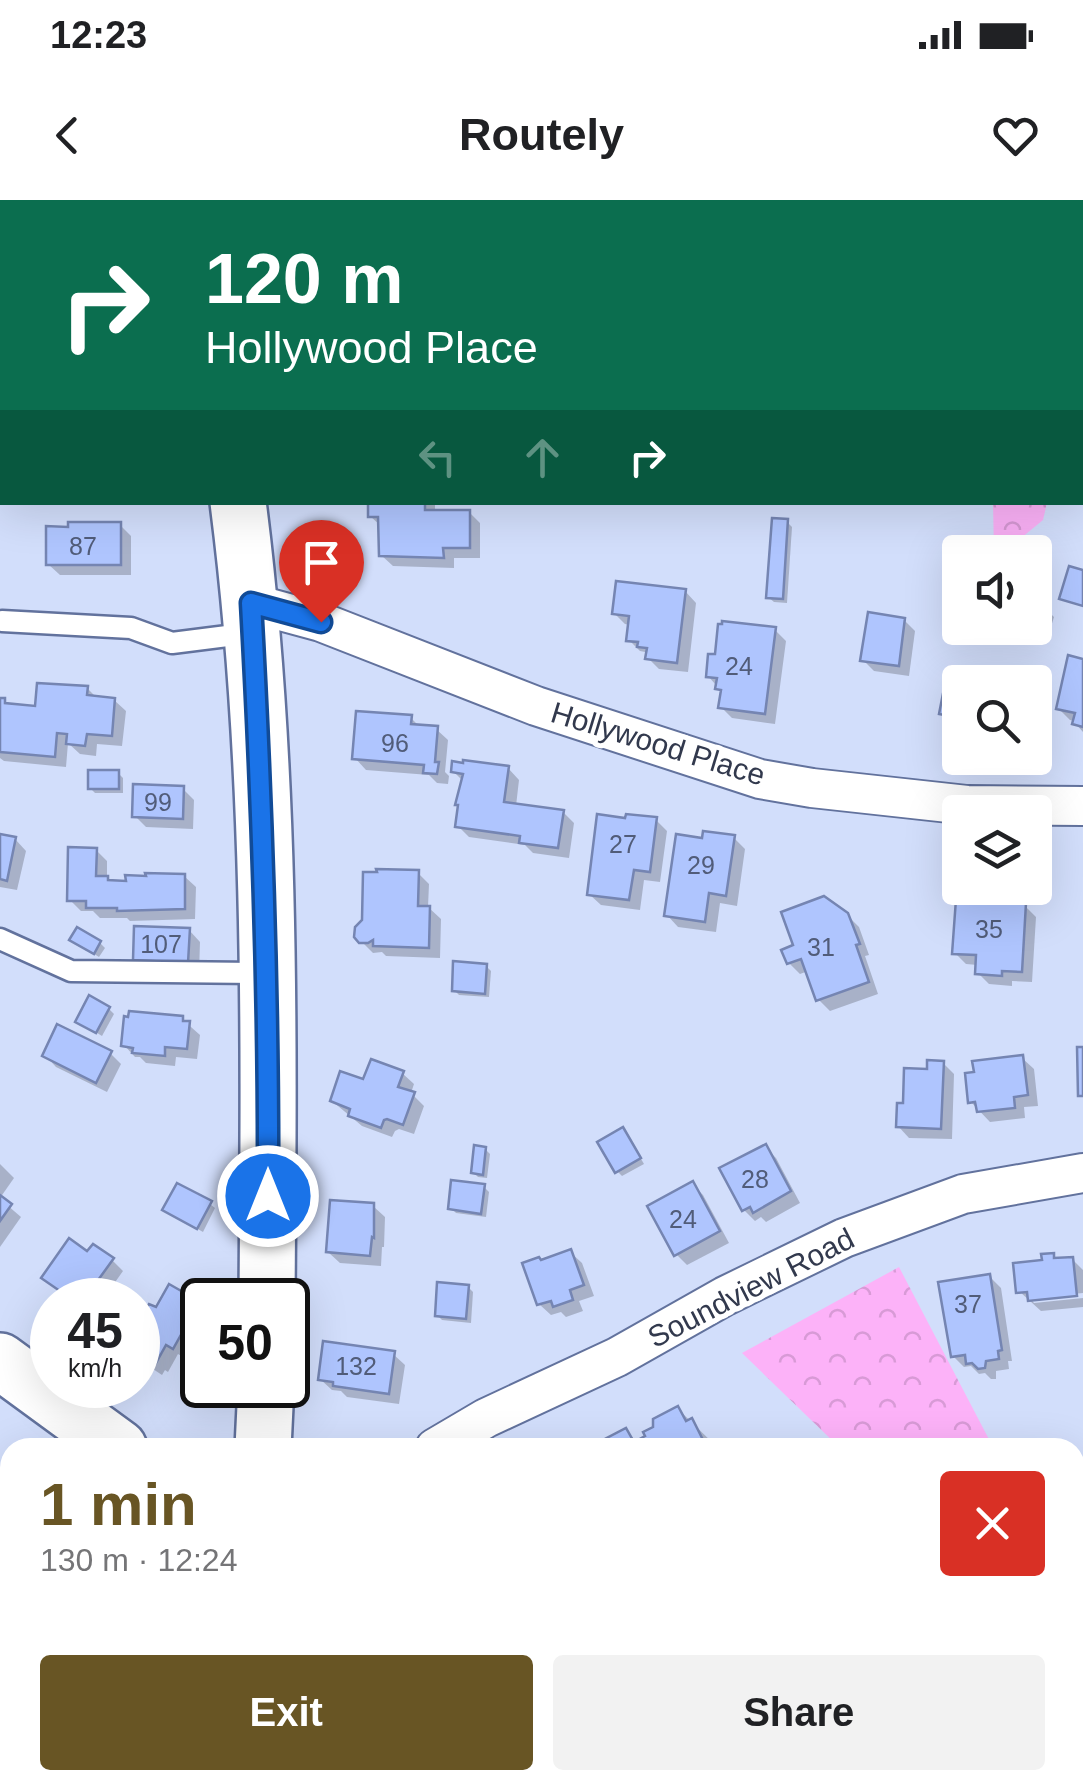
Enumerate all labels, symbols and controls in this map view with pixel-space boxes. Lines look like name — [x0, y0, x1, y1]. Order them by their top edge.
text: 12:23 — [50, 14, 147, 56]
icon: back — [40, 108, 95, 163]
icon: heart — [988, 108, 1043, 163]
text: Routely — [459, 109, 624, 160]
icon: right — [40, 240, 170, 370]
text: 120 m — [205, 240, 403, 318]
text: Hollywood Place — [205, 322, 538, 373]
icon: left — [410, 430, 465, 485]
icon: ahead — [515, 430, 570, 485]
icon: right — [620, 430, 675, 485]
pin — [279, 520, 364, 623]
house number: 87 — [69, 532, 97, 560]
icon: arrive — [294, 535, 349, 590]
map controls — [942, 535, 1052, 905]
button: sound — [942, 535, 1052, 645]
house number: 24 — [725, 652, 753, 680]
button: search — [942, 665, 1052, 775]
street label: Hollywood Place — [547, 695, 769, 792]
house number: 96 — [381, 729, 409, 757]
house number: 99 — [144, 788, 172, 816]
button: layers — [942, 795, 1052, 905]
house number: 27 — [609, 830, 637, 858]
house number: 29 — [687, 851, 715, 879]
house number: 35 — [975, 915, 1003, 943]
house number: 107 — [140, 930, 182, 958]
house number: 31 — [807, 933, 835, 961]
position arrow — [216, 1144, 320, 1248]
house number: 28 — [741, 1165, 769, 1193]
house number: 24 — [669, 1205, 697, 1233]
street label: Soundview Road — [642, 1221, 859, 1354]
speed limit sign: 50 — [180, 1278, 310, 1408]
house number: 37 — [954, 1290, 982, 1318]
text: 45 — [67, 1303, 123, 1359]
house number: 132 — [335, 1352, 377, 1380]
text: km/h — [68, 1354, 122, 1382]
text: 1 min — [40, 1471, 197, 1538]
button: close — [940, 1471, 1045, 1576]
text: 130 m · 12:24 — [40, 1542, 237, 1578]
button: Exit — [40, 1655, 533, 1770]
button: Share — [553, 1655, 1045, 1770]

